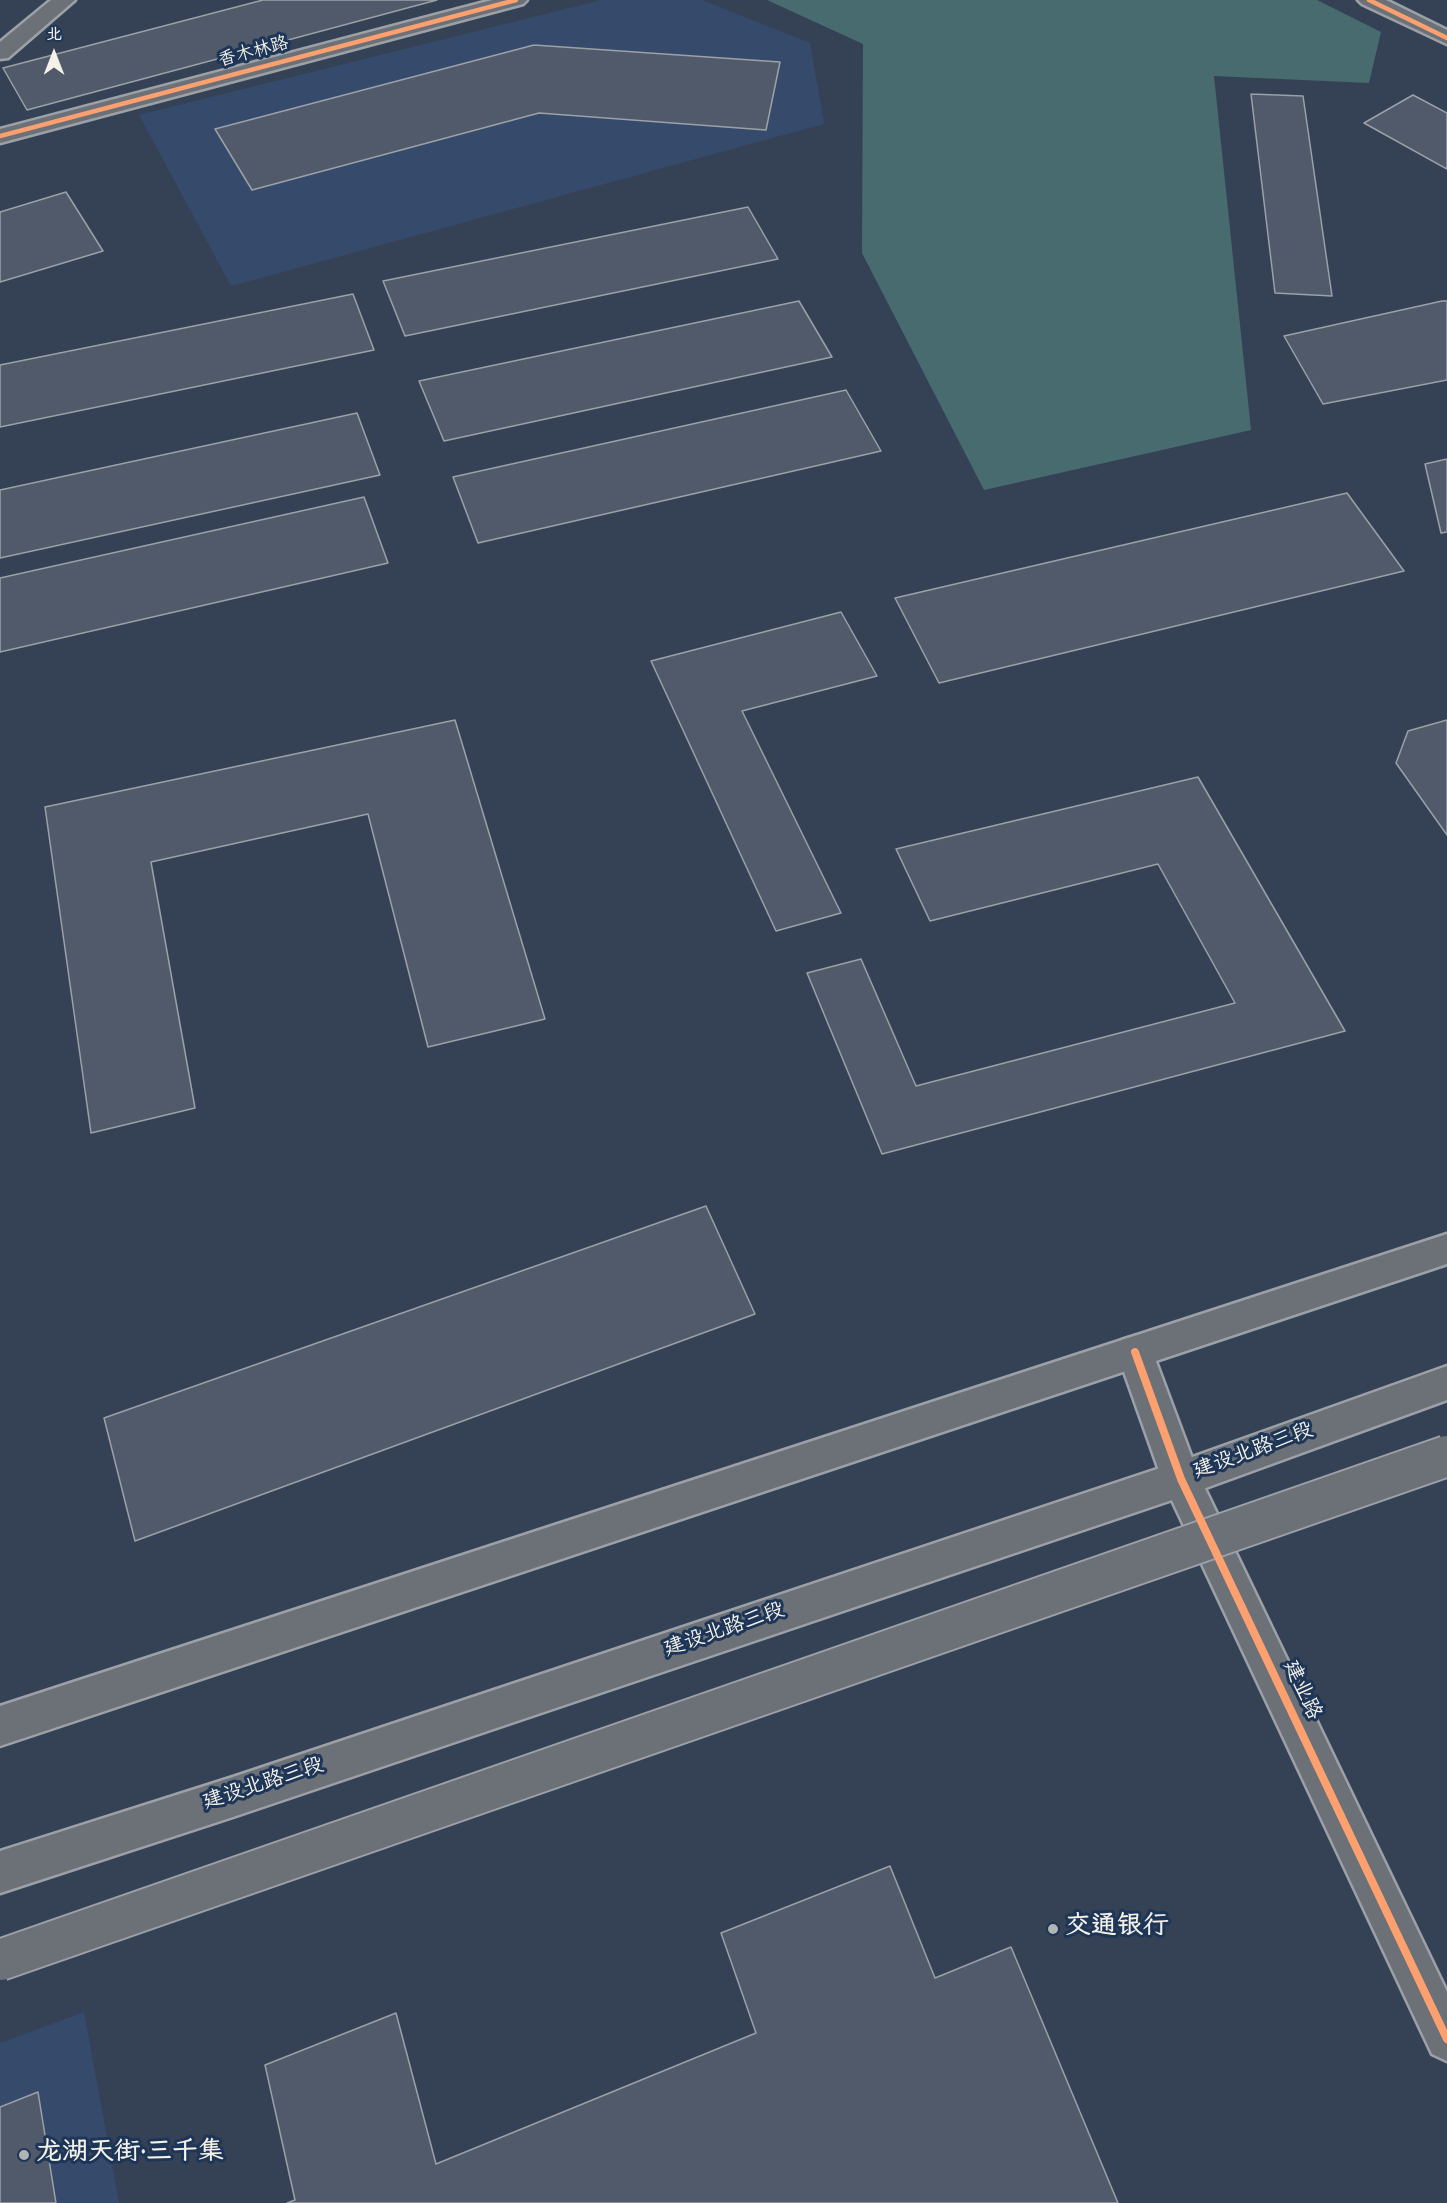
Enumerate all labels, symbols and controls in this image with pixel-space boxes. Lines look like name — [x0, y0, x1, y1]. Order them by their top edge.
north arrow — [24, 24, 84, 84]
text: 北 — [46, 24, 62, 47]
street label: 香木林路 — [216, 34, 292, 74]
street label: 建设北路三段 — [1190, 1420, 1318, 1486]
street label: 建设北路三段 — [661, 1600, 789, 1664]
street label: 建业路 — [1275, 1657, 1325, 1725]
street label: 建设北路三段 — [200, 1755, 328, 1817]
place label: 交通银行 — [1065, 1913, 1169, 1945]
marker: 交通银行 — [1046, 1922, 1060, 1936]
place label: 龙湖天街·三千集 — [36, 2139, 224, 2171]
marker: 龙湖天街·三千集 — [17, 2148, 31, 2162]

